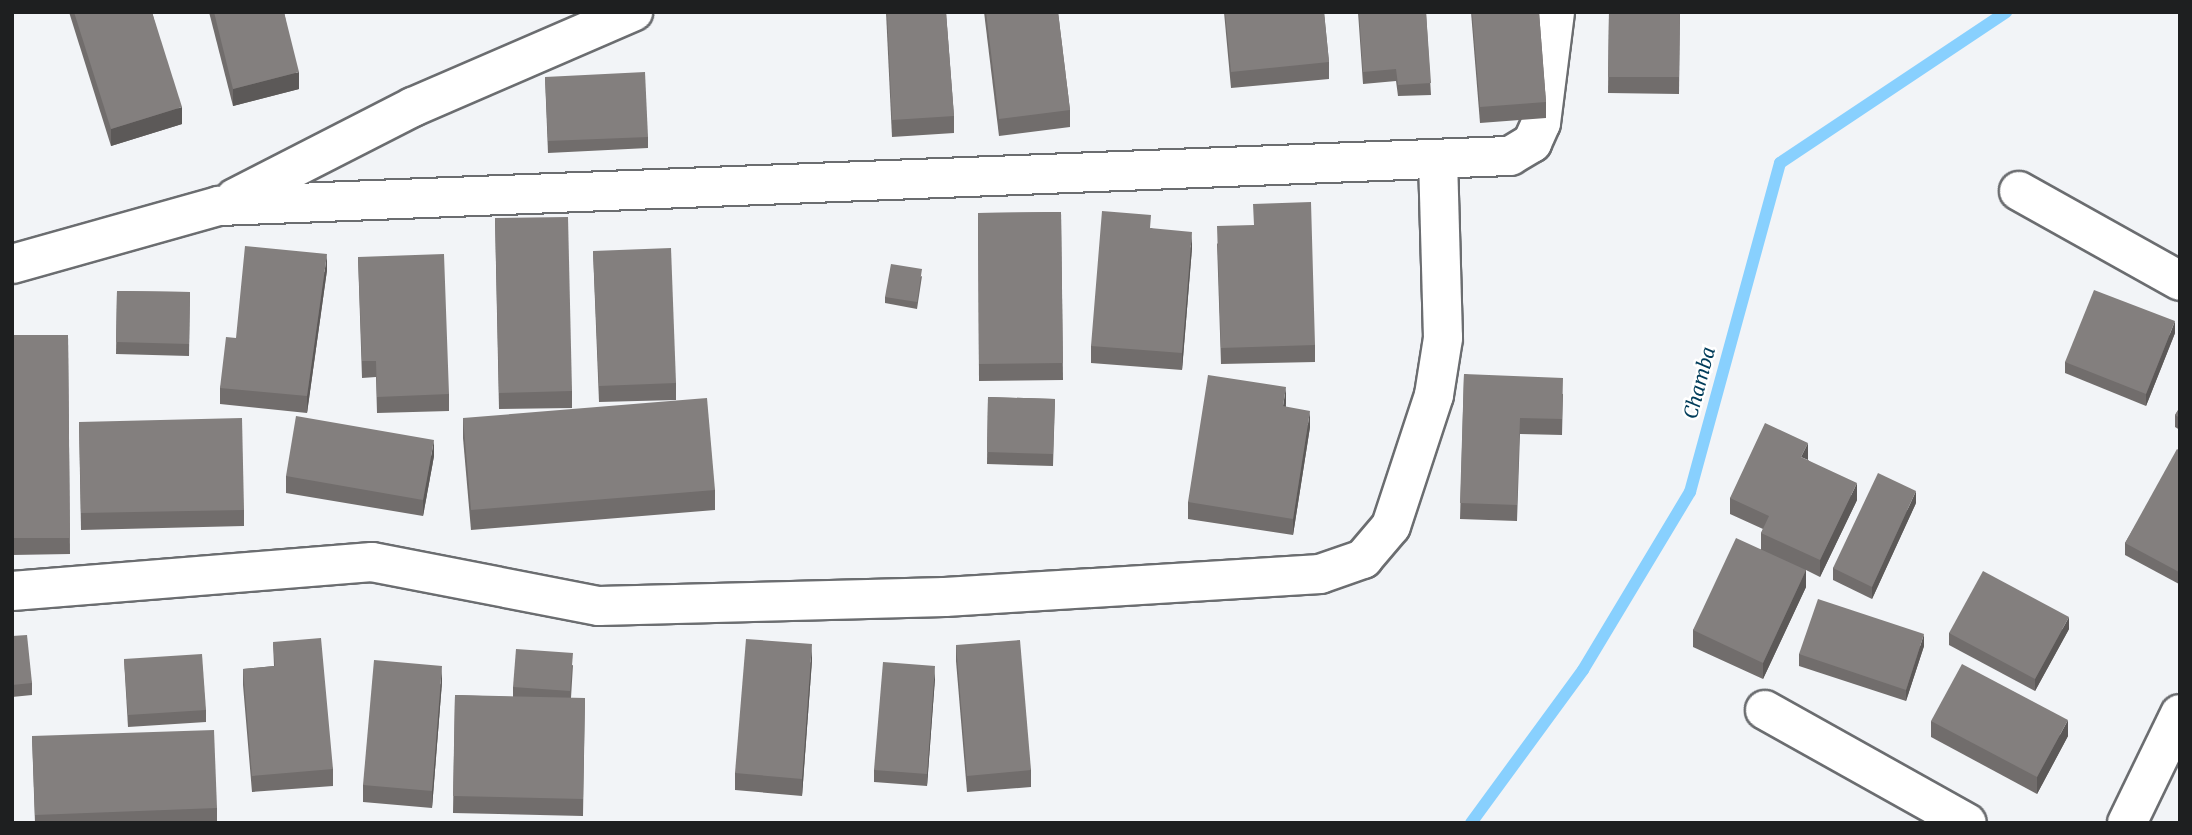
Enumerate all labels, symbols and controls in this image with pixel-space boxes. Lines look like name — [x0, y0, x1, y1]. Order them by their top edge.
water label: Chamba — [1679, 345, 1721, 421]

